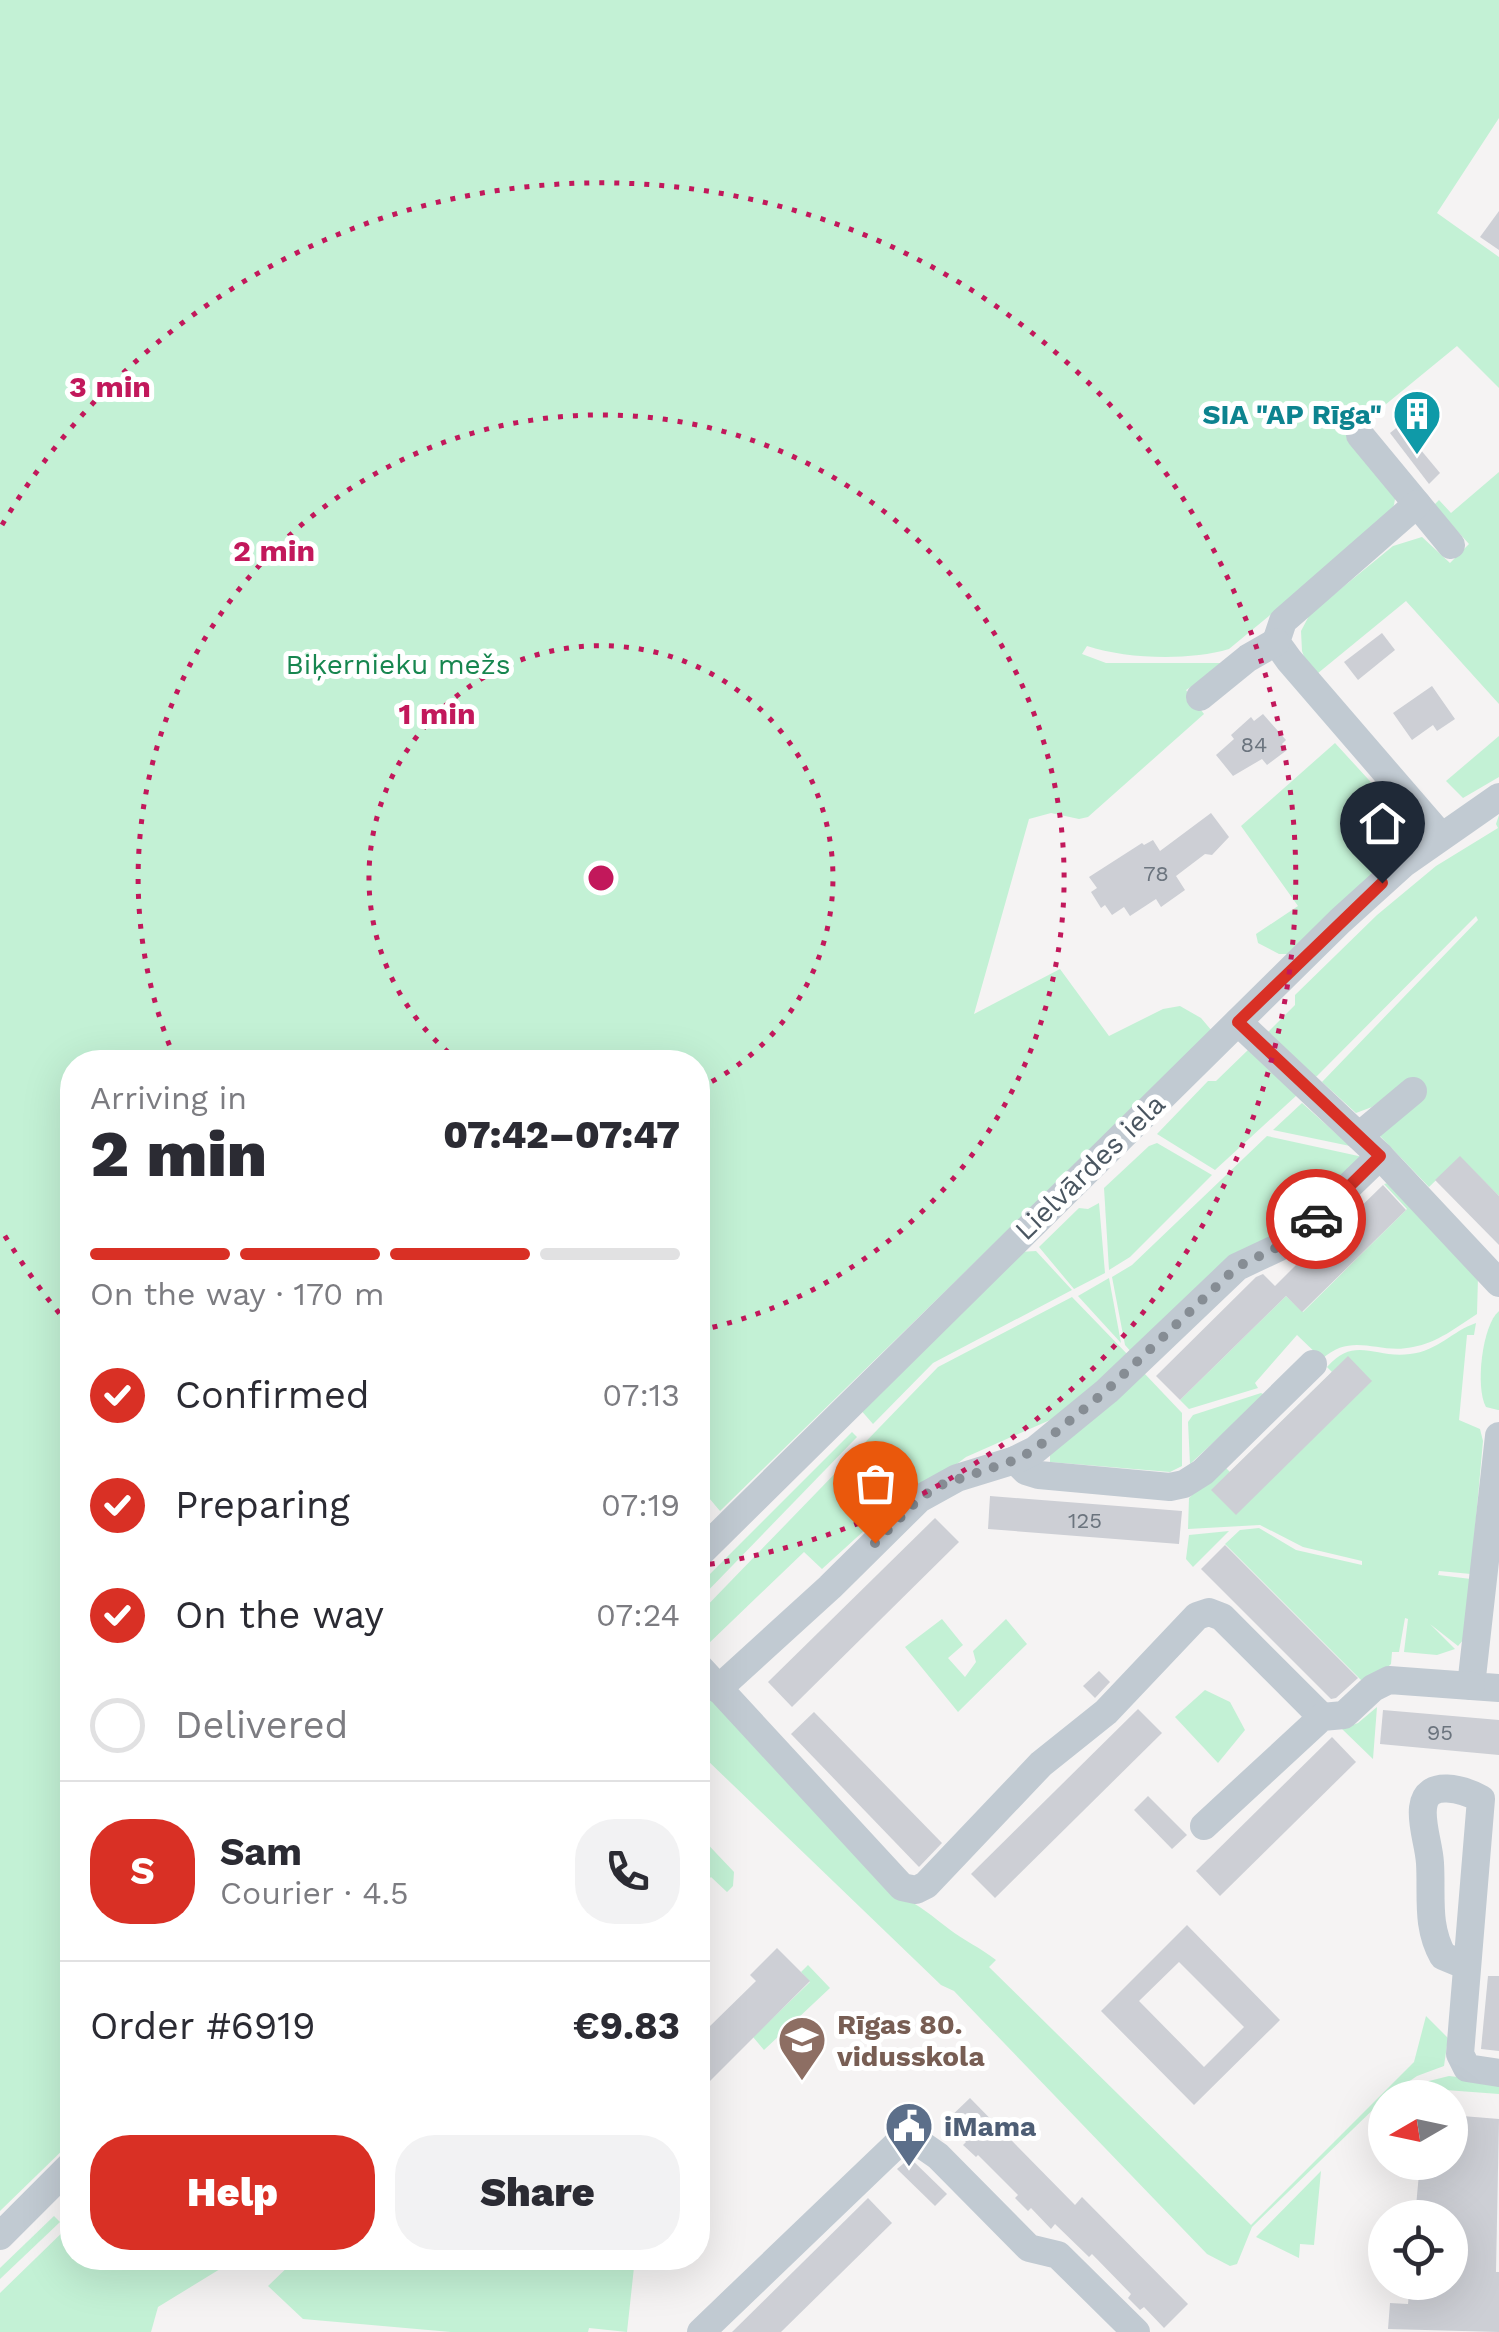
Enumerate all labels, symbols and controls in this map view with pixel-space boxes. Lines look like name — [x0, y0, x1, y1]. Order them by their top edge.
text: 3 min — [69, 369, 151, 404]
building icon: SIA "AP Rīga" — [1391, 388, 1443, 456]
place label: SIA "AP Rīga" — [1202, 398, 1382, 431]
text: 2 min — [233, 533, 315, 568]
park label: Biķernieku mežs — [286, 648, 510, 681]
text: 1 min — [398, 696, 476, 731]
house number: 84 — [1241, 732, 1268, 757]
pin — [1340, 781, 1425, 884]
icon: home — [1355, 796, 1410, 851]
centre of rings — [583, 860, 619, 896]
house number: 78 — [1143, 861, 1169, 886]
text: Arriving in — [90, 1079, 247, 1117]
street label: Lielvārdes iela — [1008, 1087, 1172, 1247]
text: 07:42–07:47 — [443, 1113, 680, 1157]
text: 2 min — [90, 1116, 267, 1192]
courier — [1266, 1169, 1366, 1269]
icon: car — [1289, 1192, 1344, 1247]
text: On the way · 170 m — [90, 1275, 385, 1313]
icon: check — [90, 1368, 145, 1423]
text: Confirmed — [175, 1373, 370, 1417]
text: 07:13 — [602, 1376, 680, 1414]
pin — [833, 1441, 918, 1544]
icon: bag — [848, 1456, 903, 1511]
icon: check — [90, 1478, 145, 1533]
text: Preparing — [175, 1483, 350, 1527]
text: 07:19 — [601, 1486, 680, 1524]
house number: 125 — [1068, 1508, 1102, 1533]
icon: check — [90, 1588, 145, 1643]
text: On the way — [175, 1593, 384, 1637]
text: 07:24 — [596, 1596, 680, 1634]
text: Delivered — [175, 1703, 348, 1747]
house number: 95 — [1427, 1720, 1453, 1745]
button: phone — [575, 1819, 680, 1924]
text: Sam — [220, 1830, 302, 1874]
text: S — [130, 1849, 155, 1893]
text: Courier · 4.5 — [220, 1874, 409, 1912]
text: Order #6919 — [90, 2004, 316, 2048]
text: €9.83 — [573, 2004, 680, 2048]
place label: Rīgas 80. vidusskola — [836, 2008, 985, 2073]
school or university icon: Rīgas 80. vidusskola — [776, 2014, 828, 2082]
north arrow — [1368, 2080, 1468, 2180]
map controls — [1368, 2080, 1468, 2300]
public building icon: iMama — [883, 2100, 935, 2168]
place label: iMama — [944, 2110, 1037, 2143]
button: Help — [90, 2135, 375, 2250]
button: Share — [395, 2135, 680, 2250]
button: locate — [1368, 2200, 1468, 2300]

